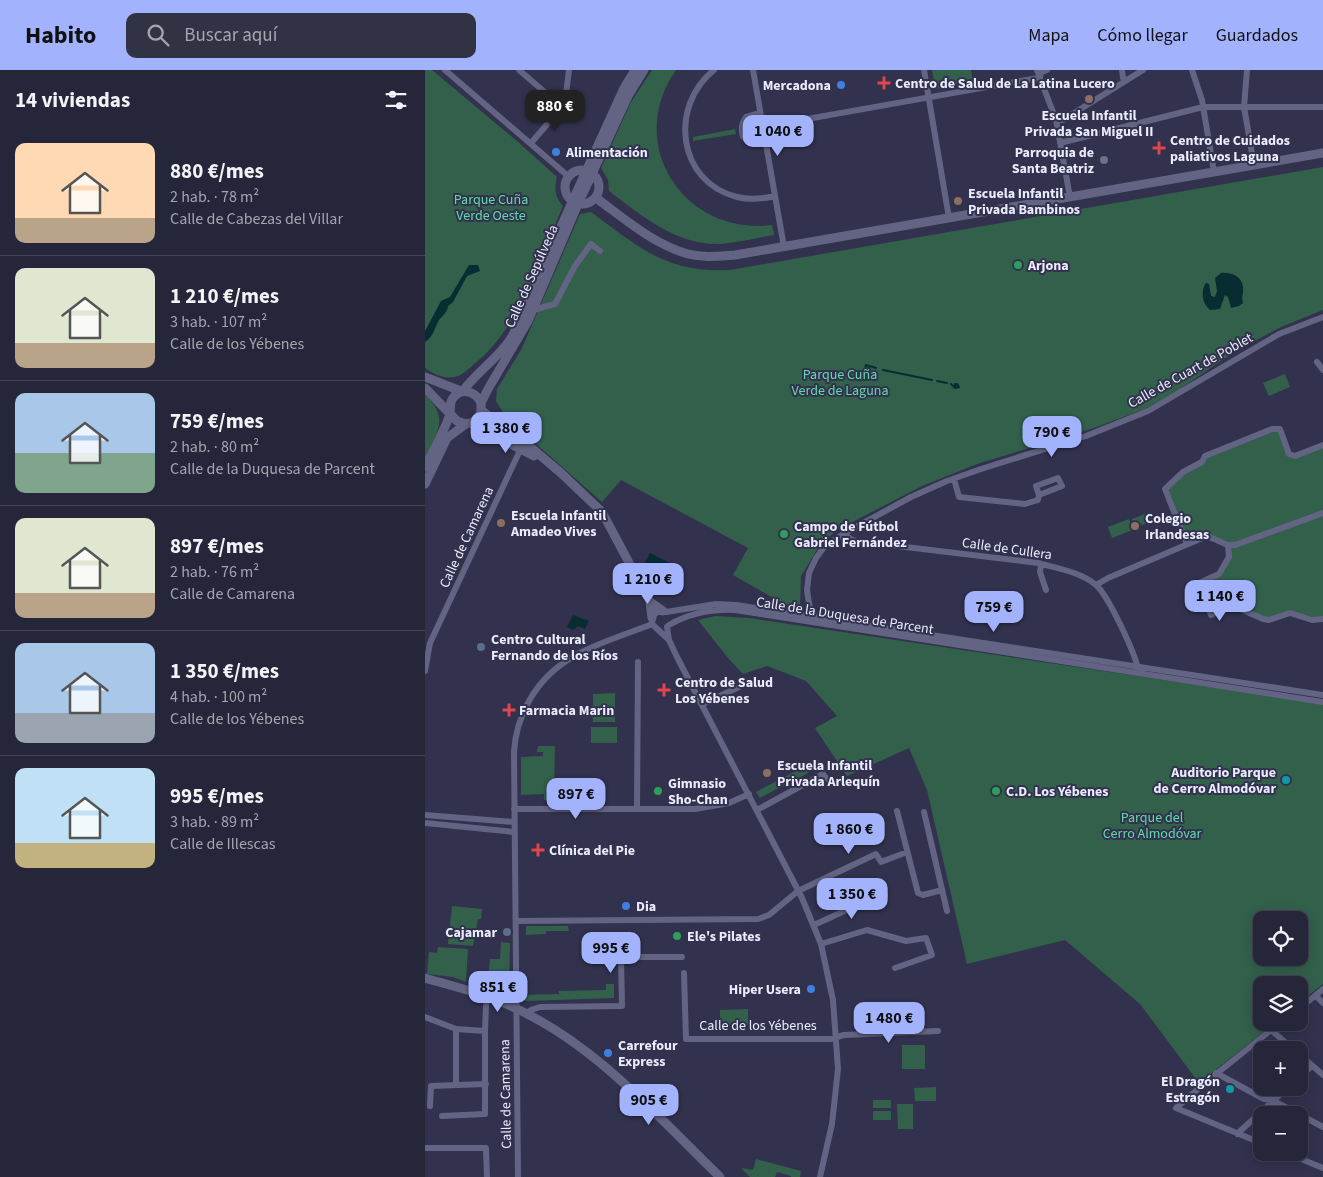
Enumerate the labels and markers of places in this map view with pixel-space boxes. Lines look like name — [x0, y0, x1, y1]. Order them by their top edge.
place label: Centro de Salud de La Latina Lucero — [895, 74, 1115, 94]
place label: Mercadona — [763, 76, 831, 96]
marker: Centro de Salud de La Latina Lucero — [877, 76, 891, 90]
marker: Mercadona — [835, 79, 847, 91]
pin: 880 € — [520, 90, 590, 132]
marker: Escuela Infantil Privada San Miguel II — [1083, 93, 1095, 105]
place label: Escuela Infantil Privada San Miguel II — [1025, 106, 1153, 142]
pin: 1 040 € — [732, 114, 824, 157]
place label: Centro de Cuidados paliativos Laguna — [1170, 131, 1290, 167]
marker: Centro de Cuidados paliativos Laguna — [1152, 141, 1166, 155]
place label: Alimentación — [565, 143, 648, 163]
place label: Parroquia de Santa Beatriz — [1012, 143, 1095, 179]
marker: Alimentación — [550, 146, 562, 158]
marker: Parroquia de Santa Beatriz — [1098, 154, 1110, 166]
place label: Escuela Infantil Privada Bambinos — [968, 184, 1080, 220]
marker: Escuela Infantil Privada Bambinos — [952, 195, 964, 207]
place label: Arjona — [1027, 256, 1069, 276]
marker: Arjona — [1012, 259, 1024, 271]
pin: 1 380 € — [460, 412, 552, 454]
pin: 790 € — [1017, 416, 1087, 458]
place label: Escuela Infantil Amadeo Vives — [510, 506, 606, 542]
place label: Colegio Irlandesas — [1145, 509, 1209, 545]
marker: Escuela Infantil Amadeo Vives — [495, 517, 507, 529]
place label: Campo de Fútbol Gabriel Fernández — [794, 517, 907, 553]
marker: Colegio Irlandesas — [1129, 520, 1141, 532]
marker: Campo de Fútbol Gabriel Fernández — [778, 528, 790, 540]
pin: 1 210 € — [602, 562, 694, 605]
pin: 1 140 € — [1174, 580, 1266, 622]
pin: 759 € — [959, 590, 1029, 633]
place label: Centro Cultural Fernando de los Ríos — [491, 630, 618, 666]
marker: Centro Cultural Fernando de los Ríos — [475, 641, 487, 653]
place label: Centro de Salud Los Yébenes — [675, 673, 773, 709]
marker: Centro de Salud Los Yébenes — [657, 683, 671, 697]
place label: Farmacia Marin — [519, 701, 614, 721]
marker: Farmacia Marin — [503, 704, 515, 716]
place label: Escuela Infantil Privada Arlequín — [777, 756, 880, 792]
place label: Auditorio Parque de Cerro Almodóvar — [1153, 763, 1276, 799]
marker: Escuela Infantil Privada Arlequín — [761, 767, 773, 779]
place label: Gimnasio Sho-Chan — [668, 774, 728, 810]
marker: Auditorio Parque de Cerro Almodóvar — [1280, 774, 1292, 786]
pin: 897 € — [541, 778, 611, 820]
place label: C.D. Los Yébenes — [1006, 782, 1109, 802]
marker: Gimnasio Sho-Chan — [652, 785, 664, 797]
marker: C.D. Los Yébenes — [990, 785, 1002, 797]
pin: 1 860 € — [803, 812, 895, 855]
place label: Clínica del Pie — [549, 841, 635, 861]
marker: Clínica del Pie — [531, 843, 545, 857]
pin: 1 350 € — [806, 878, 898, 920]
place label: Dia — [636, 897, 656, 917]
marker: Dia — [620, 900, 632, 912]
place label: Cajamar — [445, 923, 497, 943]
marker: Cajamar — [501, 926, 513, 938]
place label: Ele's Pilates — [687, 927, 761, 947]
marker: Ele's Pilates — [671, 930, 683, 942]
pin: 995 € — [576, 932, 646, 974]
pin: 851 € — [463, 970, 533, 1013]
place label: Hiper Usera — [729, 980, 801, 1000]
marker: Hiper Usera — [805, 983, 817, 995]
pin: 1 480 € — [843, 1002, 935, 1044]
place label: Carrefour Express — [618, 1036, 678, 1072]
marker: Carrefour Express — [602, 1047, 614, 1059]
place label: El Dragón Estragón — [1161, 1072, 1220, 1108]
marker: El Dragón Estragón — [1224, 1083, 1236, 1095]
pin: 905 € — [614, 1084, 684, 1126]

